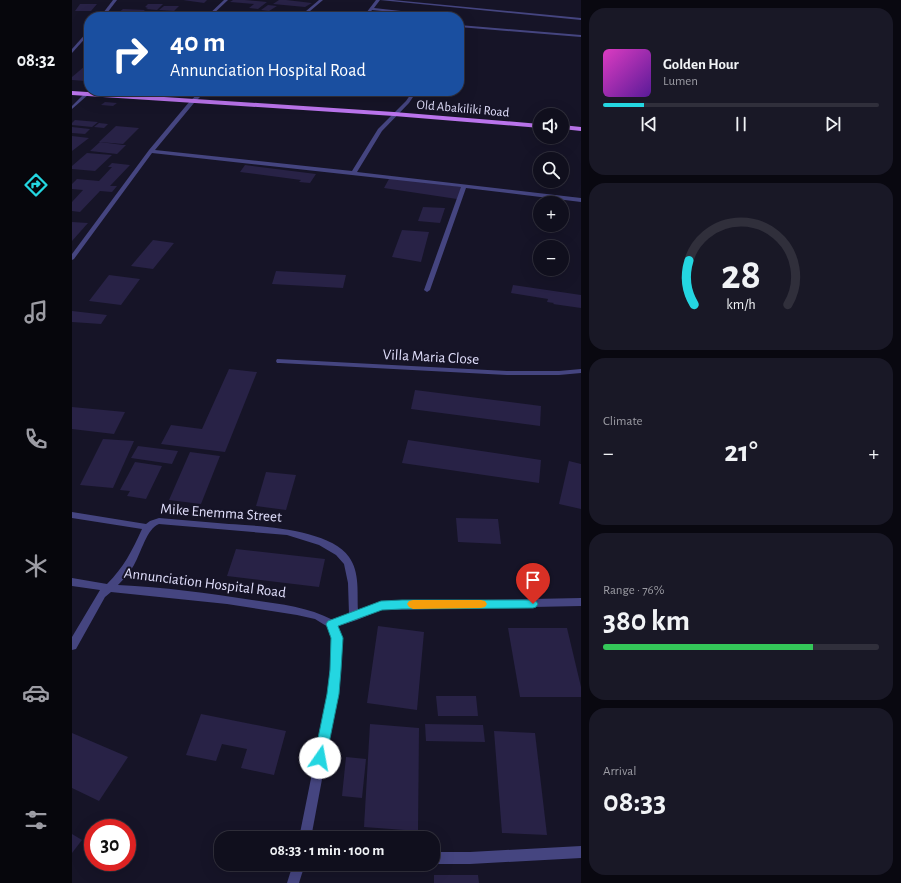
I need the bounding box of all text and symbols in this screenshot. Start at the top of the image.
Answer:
icon: right [104,28,156,80]
text: 40 m [170,29,226,57]
text: 08:32 [17,52,55,70]
text: Golden Hour [663,57,739,72]
text: Annunciation Hospital Road [170,62,366,80]
text: Lumen [663,75,698,88]
street label: Old Abakiliki Road [416,98,510,120]
map controls [533,108,569,276]
button: sound [533,108,569,144]
icon: previous [638,113,660,135]
icon: pause [730,113,752,135]
icon: next [822,113,844,135]
button: search [533,152,569,188]
icon: directions [22,171,50,199]
button: + [533,196,569,232]
button: − [533,240,569,276]
text: 28 [721,254,761,295]
text: km/h [726,297,756,311]
icon: music [22,298,50,326]
street label: Villa Maria Close [382,347,480,367]
text: Climate [603,415,642,428]
icon: phone [22,425,50,453]
text: 21° [724,437,758,467]
text: − [603,442,614,464]
text: + [868,442,879,464]
street label: Mike Enemma Street [160,501,282,525]
icon: climate [22,552,50,580]
pin [516,563,550,604]
street label: Annunciation Hospital Road [123,566,287,600]
icon: arrive [522,569,544,591]
text: Range · 76% [603,584,664,597]
text: 380 km [603,606,690,636]
icon: car [22,679,50,707]
position arrow [299,737,341,779]
text: Arrival [603,765,636,778]
text: 08:33 [603,787,666,817]
icon: filters [22,806,50,834]
speed limit sign: 30 [84,819,136,871]
text: 08:33 · 1 min · 100 m [270,843,384,858]

